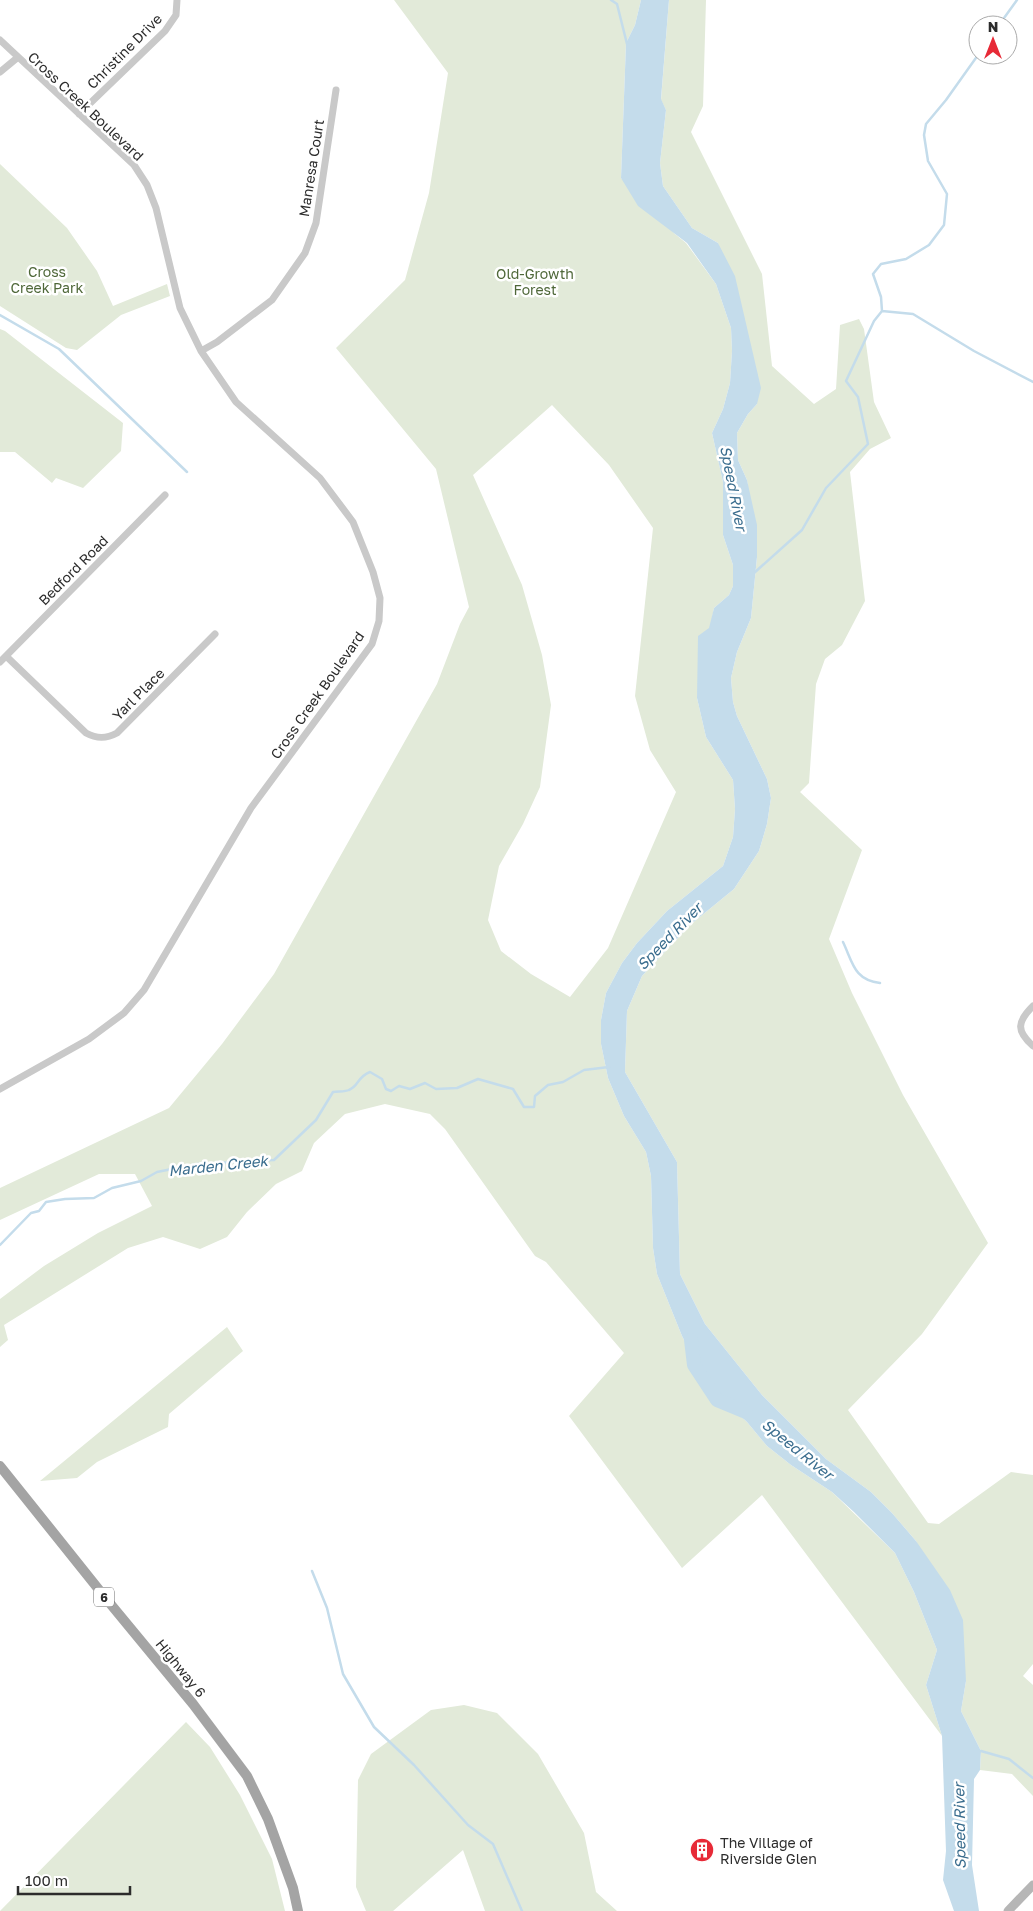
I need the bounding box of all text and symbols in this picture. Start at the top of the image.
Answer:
street label: Christine Drive [83,10,165,92]
north arrow [968,15,1018,65]
text: N [988,18,998,35]
street label: Cross Creek Boulevard [25,48,147,164]
street label: Manresa Court [295,118,327,218]
park label: Cross Creek Park [11,263,83,296]
park label: Old-Growth Forest [496,265,574,298]
water label: Speed River [717,444,751,534]
street label: Bedford Road [35,532,111,608]
street label: Cross Creek Boulevard [267,628,367,762]
street label: Yarl Place [108,664,168,724]
water label: Speed River [633,897,707,973]
water label: Marden Creek [167,1151,270,1179]
water label: Speed River [759,1415,839,1484]
road number: 6 [94,1588,114,1606]
street label: Highway 6 [152,1635,210,1701]
water label: Speed River [949,1781,969,1869]
place label: The Village of Riverside Glen [720,1834,817,1867]
building icon: The Village of Riverside Glen [689,1837,715,1863]
scale bar [18,1864,130,1896]
text: 100 m [25,1871,68,1889]

